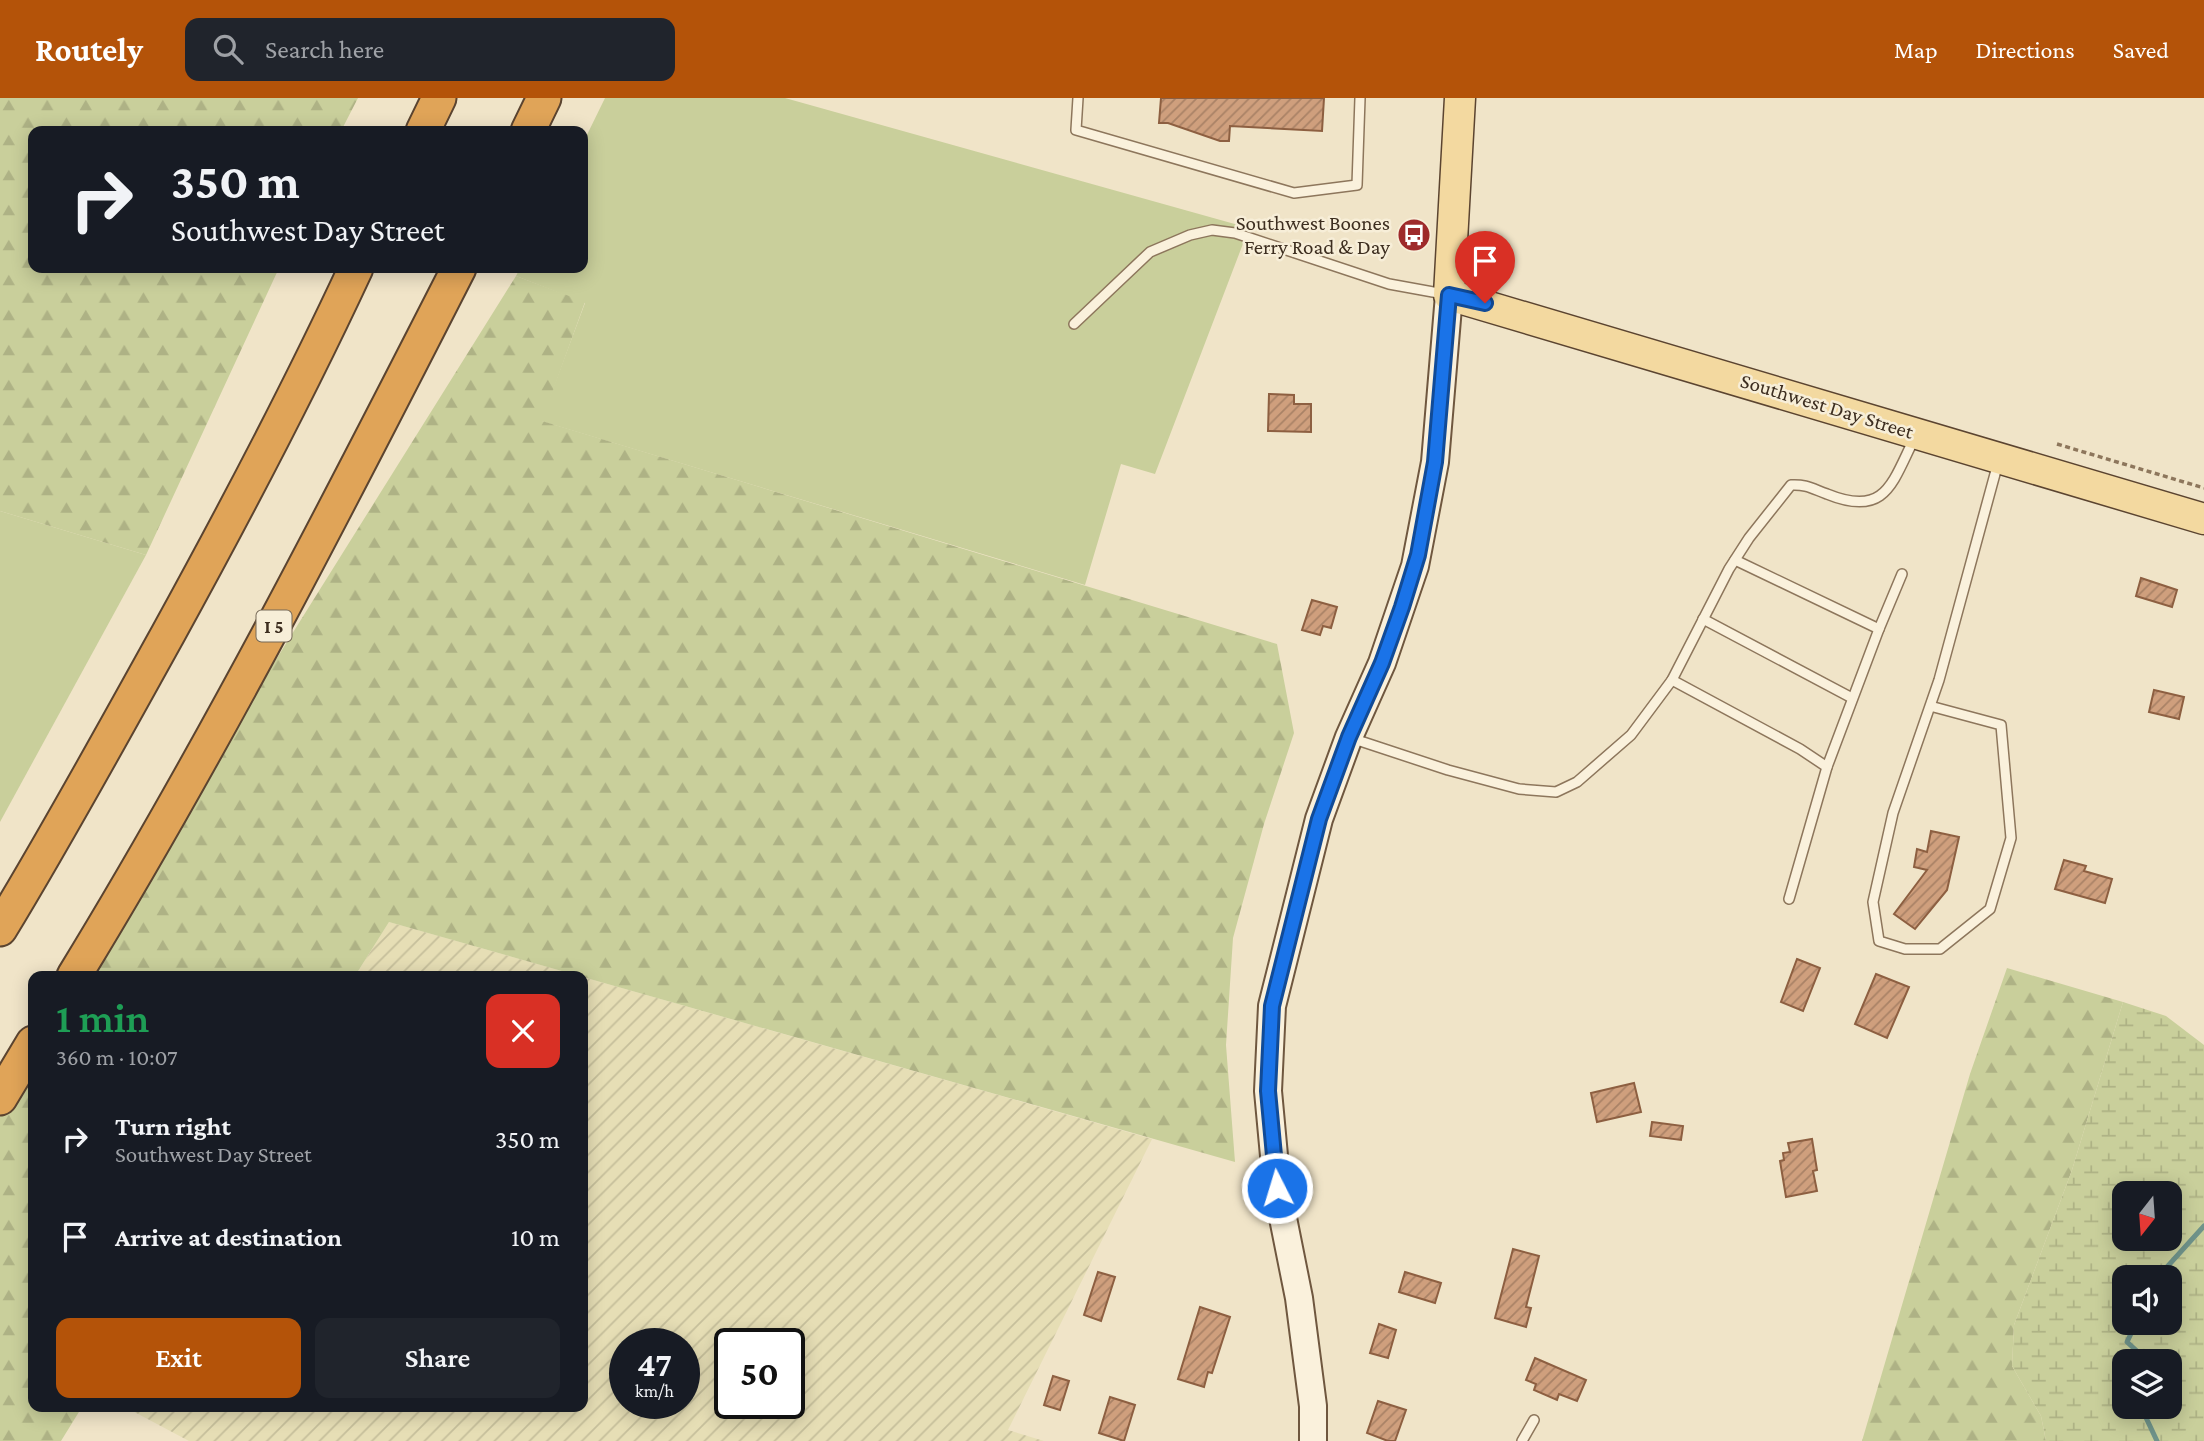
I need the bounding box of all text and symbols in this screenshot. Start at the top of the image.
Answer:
search box [185,18,675,81]
icon: search [209,30,247,68]
text: Routely [35,31,143,68]
text: Search here [265,35,384,64]
text: Map [1894,36,1938,63]
text: Directions [1976,36,2075,63]
text: Saved [2113,36,2169,63]
icon: right [56,154,147,245]
text: 350 m [171,154,300,209]
place label: Southwest Boones Ferry Road & Day [1236,211,1390,259]
text: Southwest Day Street [171,212,445,248]
bus stop icon: Southwest Boones Ferry Road & Day [1395,216,1433,254]
pin [1455,231,1515,303]
icon: arrive [1466,242,1504,280]
street label: Southwest Day Street [1738,368,1917,444]
road number: I 5 [256,610,292,642]
text: 1 min [56,994,149,1041]
button: close [486,994,560,1068]
text: 360 m · 10:07 [56,1044,178,1070]
text: Turn right [115,1112,231,1141]
icon: right [56,1120,94,1158]
text: 350 m [495,1125,560,1154]
text: Southwest Day Street [115,1141,312,1167]
position arrow [1240,1151,1314,1225]
north arrow [2112,1181,2182,1251]
map controls [2112,1181,2182,1419]
icon: arrive [56,1218,94,1256]
text: Arrive at destination [115,1223,342,1252]
text: 10 m [511,1223,560,1252]
button: sound [2112,1265,2182,1335]
button: Exit [56,1318,301,1398]
button: Share [315,1318,560,1398]
speed limit sign: 50 [714,1328,805,1419]
text: 47 [637,1345,672,1384]
button: layers [2112,1349,2182,1419]
text: km/h [635,1381,674,1401]

